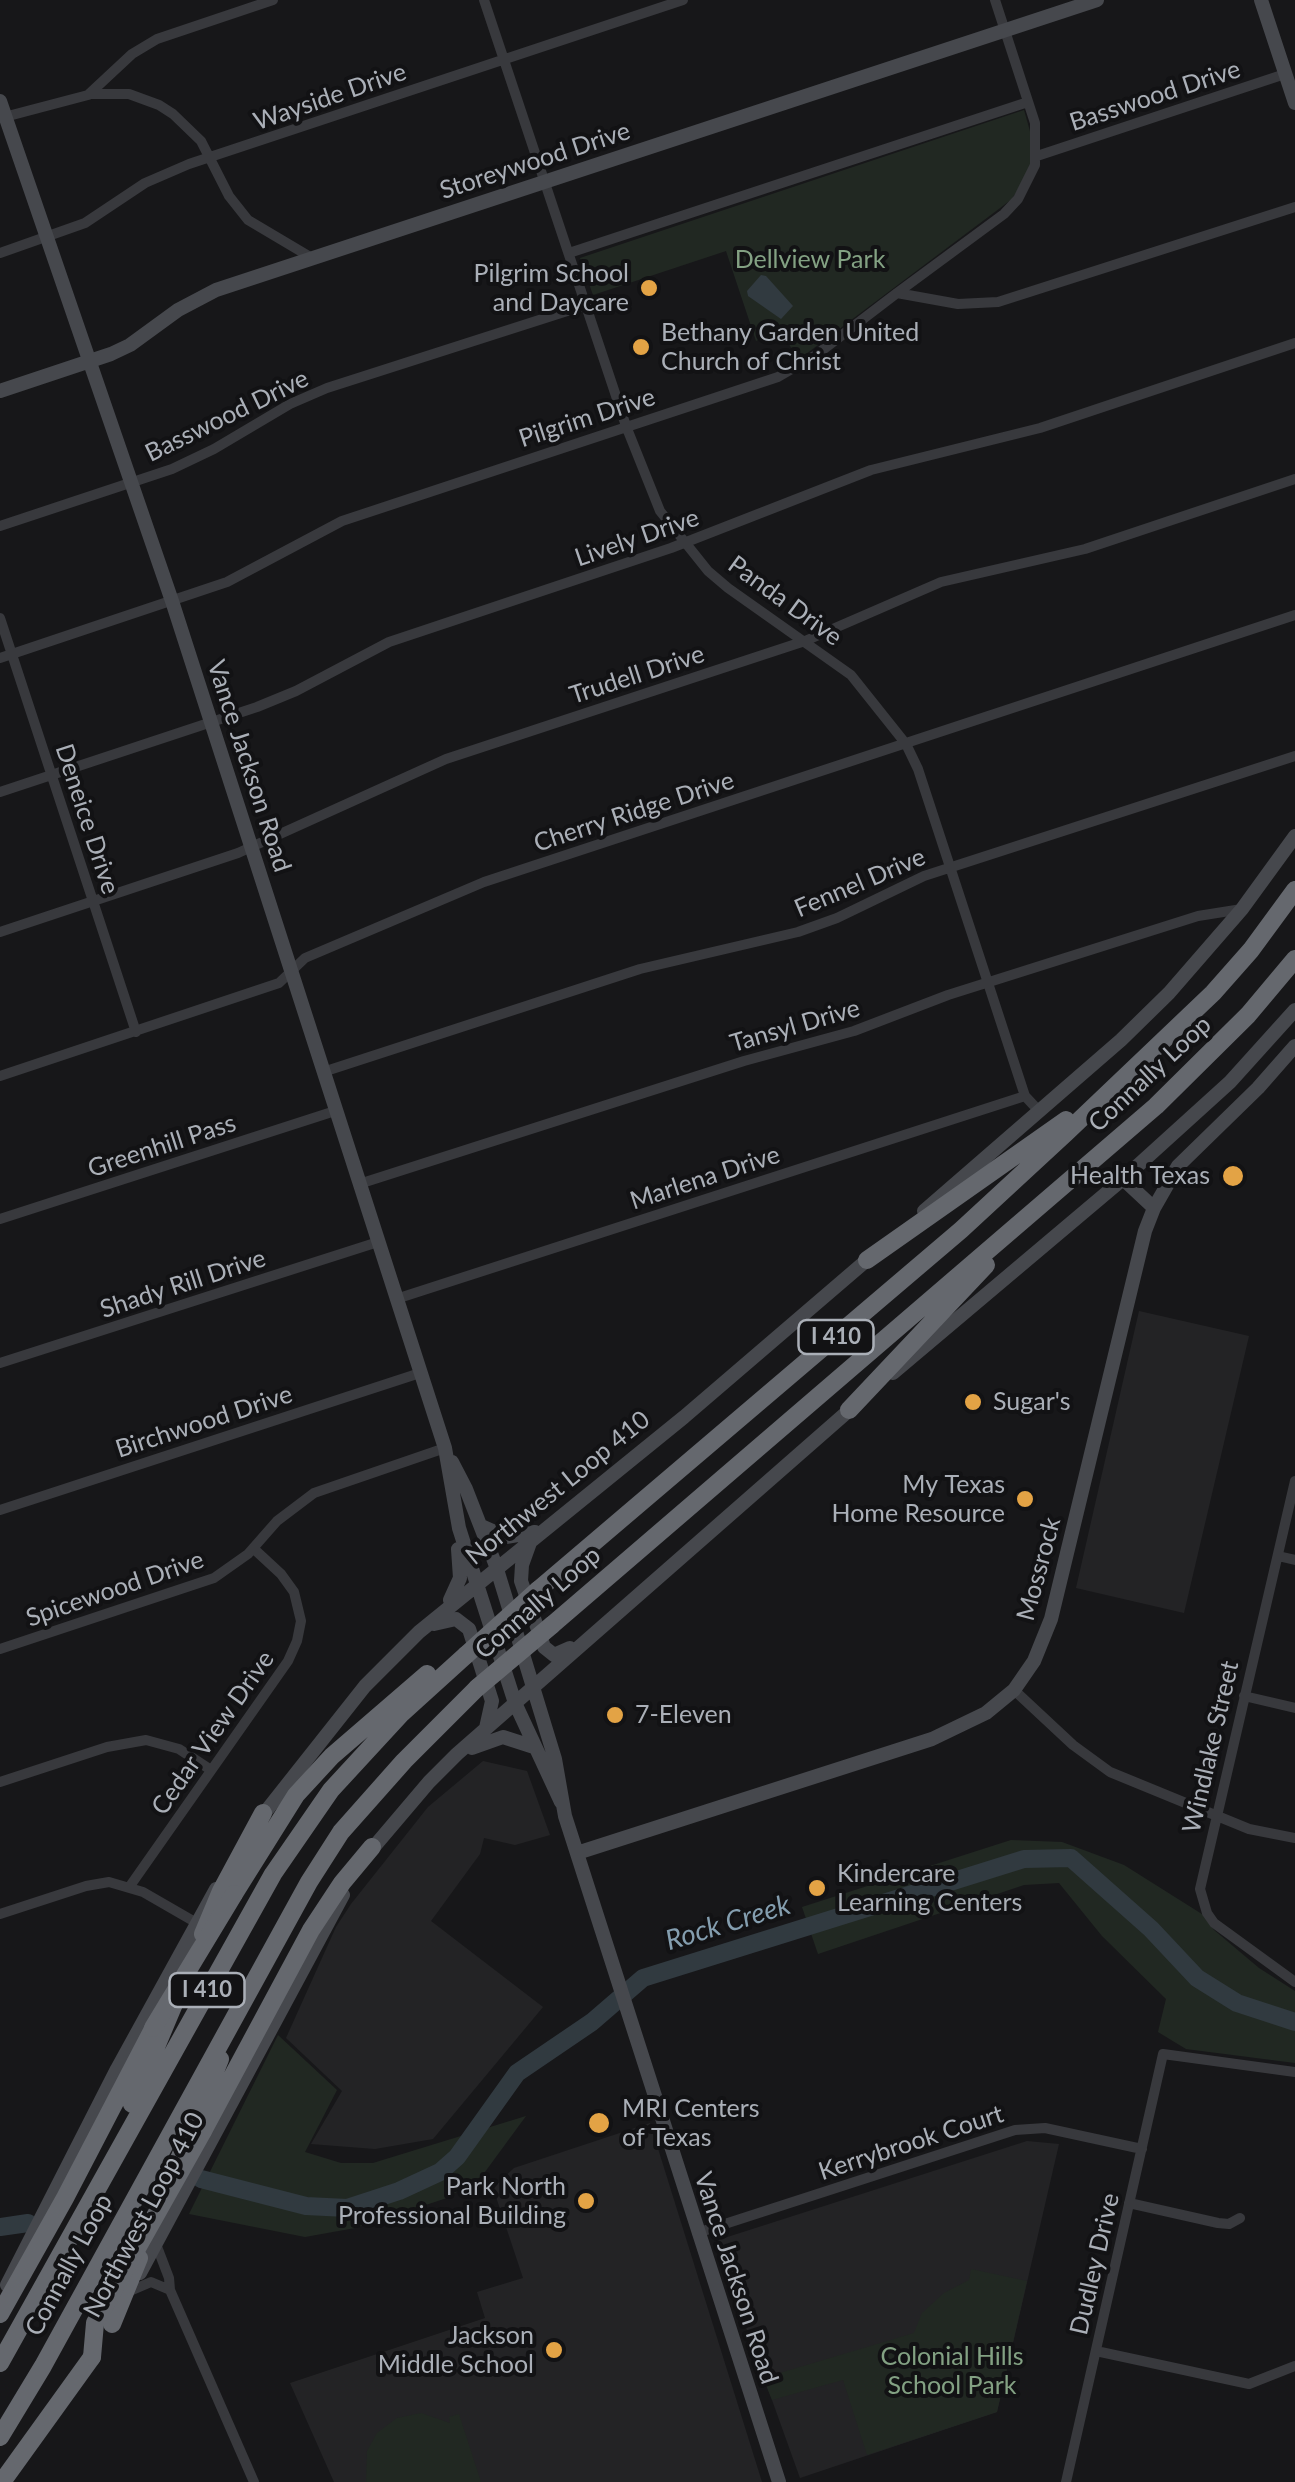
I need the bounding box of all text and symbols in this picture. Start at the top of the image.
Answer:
street label: Basswood Drive [1066,54,1244,138]
street label: Wayside Drive [250,57,410,137]
street label: Storeywood Drive [436,116,634,206]
park label: Dellview Park [735,245,885,275]
place label: Pilgrim School and Daycare [473,259,629,318]
marker: Pilgrim School and Daycare [638,277,660,299]
place label: Bethany Garden United Church of Christ [661,318,919,377]
marker: Bethany Garden United Church of Christ [630,336,652,358]
street label: Basswood Drive [140,364,314,468]
street label: Pilgrim Drive [515,382,659,454]
street label: Lively Drive [571,503,703,573]
street label: Panda Drive [722,550,848,652]
street label: Trudell Drive [566,639,708,711]
street label: Vance Jackson Road [201,656,297,876]
street label: Deneice Drive [49,740,125,898]
street label: Cherry Ridge Drive [530,765,738,859]
street label: Fennel Drive [790,842,930,924]
street label: Tansyl Drive [727,993,863,1059]
street label: Connally Loop [1083,1010,1217,1138]
street label: Greenhill Pass [84,1108,240,1184]
street label: Marlena Drive [626,1140,784,1216]
place label: Health Texas [1070,1161,1210,1191]
marker: Health Texas [1220,1163,1246,1189]
street label: Shady Rill Drive [96,1243,270,1325]
road number: I 410 [798,1320,874,1354]
street label: Birchwood Drive [112,1379,296,1465]
place label: Sugar's [993,1387,1070,1417]
marker: Sugar's [962,1391,984,1413]
street label: Northwest Loop 410 [460,1405,656,1571]
place label: My Texas Home Resource [831,1470,1005,1529]
marker: My Texas Home Resource [1014,1488,1036,1510]
street label: Mossrock [1011,1514,1067,1624]
street label: Connally Loop [469,1540,607,1666]
street label: Spicewood Drive [22,1545,208,1633]
street label: Cedar View Drive [145,1645,281,1821]
street label: Windlake Street [1177,1658,1245,1836]
place label: 7-Eleven [635,1700,732,1730]
marker: 7-Eleven [604,1704,626,1726]
place label: Kindercare Learning Centers [837,1859,1022,1918]
marker: Kindercare Learning Centers [806,1877,828,1899]
water label: Rock Creek [661,1888,795,1958]
road number: I 410 [170,1973,244,2007]
place label: MRI Centers of Texas [622,2094,760,2153]
street label: Kerrybrook Court [815,2099,1007,2187]
street label: Northwest Loop 410 [77,2107,211,2323]
marker: MRI Centers of Texas [586,2110,612,2136]
street label: Vance Jackson Road [688,2168,784,2388]
place label: Park North Professional Building [338,2172,566,2231]
street label: Connally Loop [19,2189,119,2341]
marker: Park North Professional Building [575,2190,597,2212]
street label: Dudley Drive [1064,2190,1126,2338]
place label: Jackson Middle School [378,2321,534,2380]
marker: Jackson Middle School [543,2339,565,2361]
park label: Colonial Hills School Park [881,2342,1023,2401]

